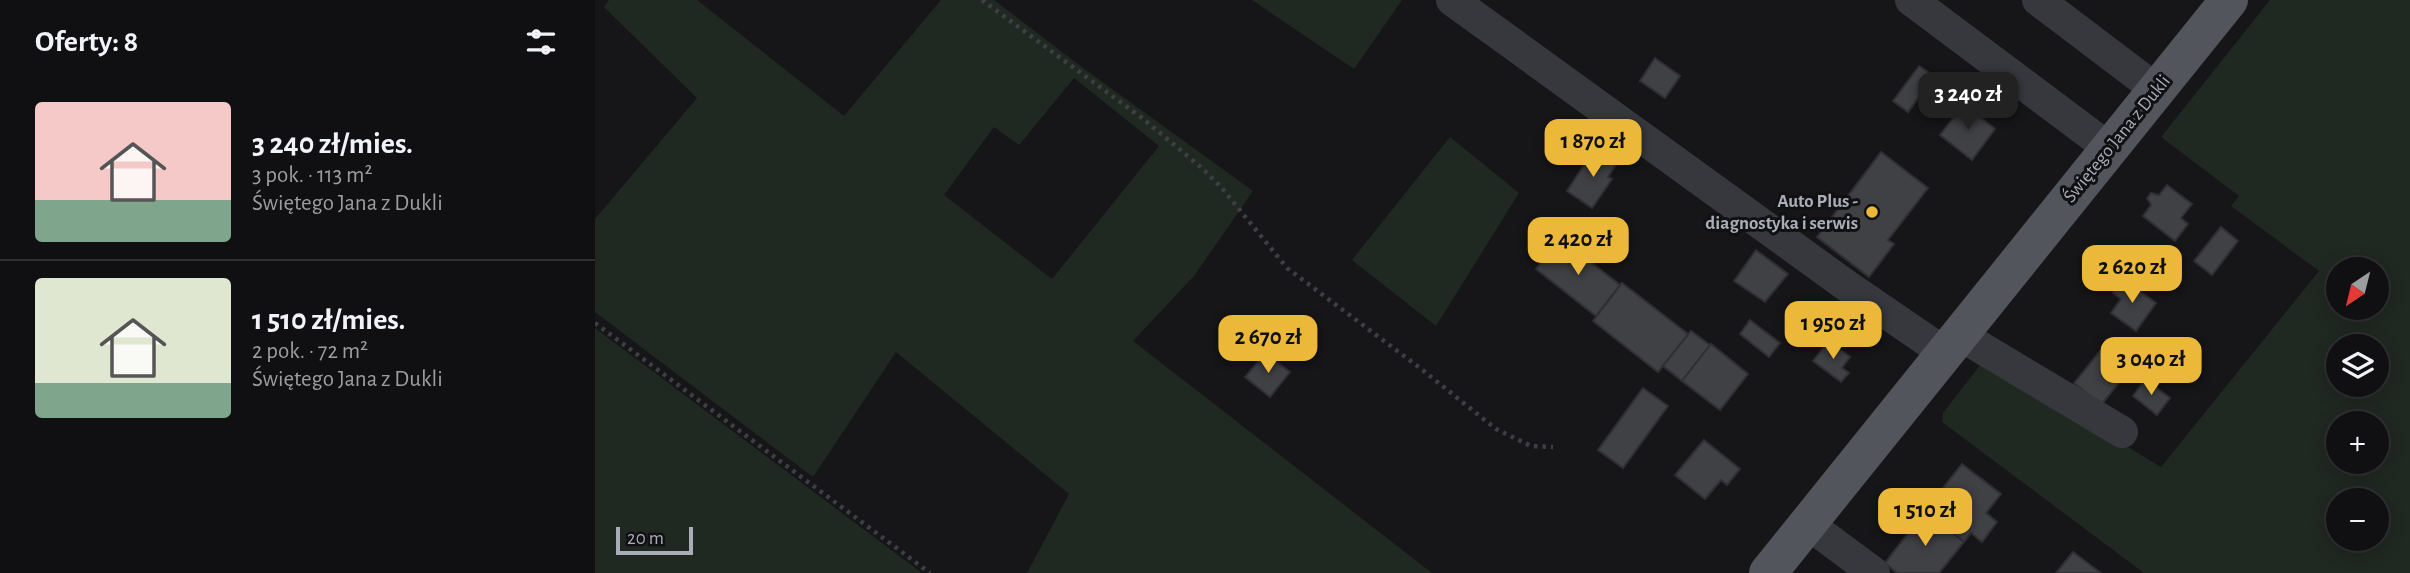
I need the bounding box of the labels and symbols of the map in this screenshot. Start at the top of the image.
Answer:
street label: Świętego Jana z Dukli [2058,71,2174,206]
pin: 3 240 zł [1896,72,2040,132]
pin: 1 870 zł [1521,120,1665,179]
place label: Auto Plus - diagnostyka i serwis [1705,192,1858,233]
marker: Auto Plus - diagnostyka i serwis [1864,204,1880,220]
pin: 2 420 zł [1506,218,1650,277]
pin: 2 620 zł [2060,246,2204,305]
north arrow [2326,257,2389,320]
pin: 1 950 zł [1761,302,1905,361]
pin: 2 670 zł [1196,316,1340,375]
pin: 3 040 zł [2079,338,2223,397]
pin: 1 510 zł [1853,489,1997,548]
scale bar [616,524,693,556]

